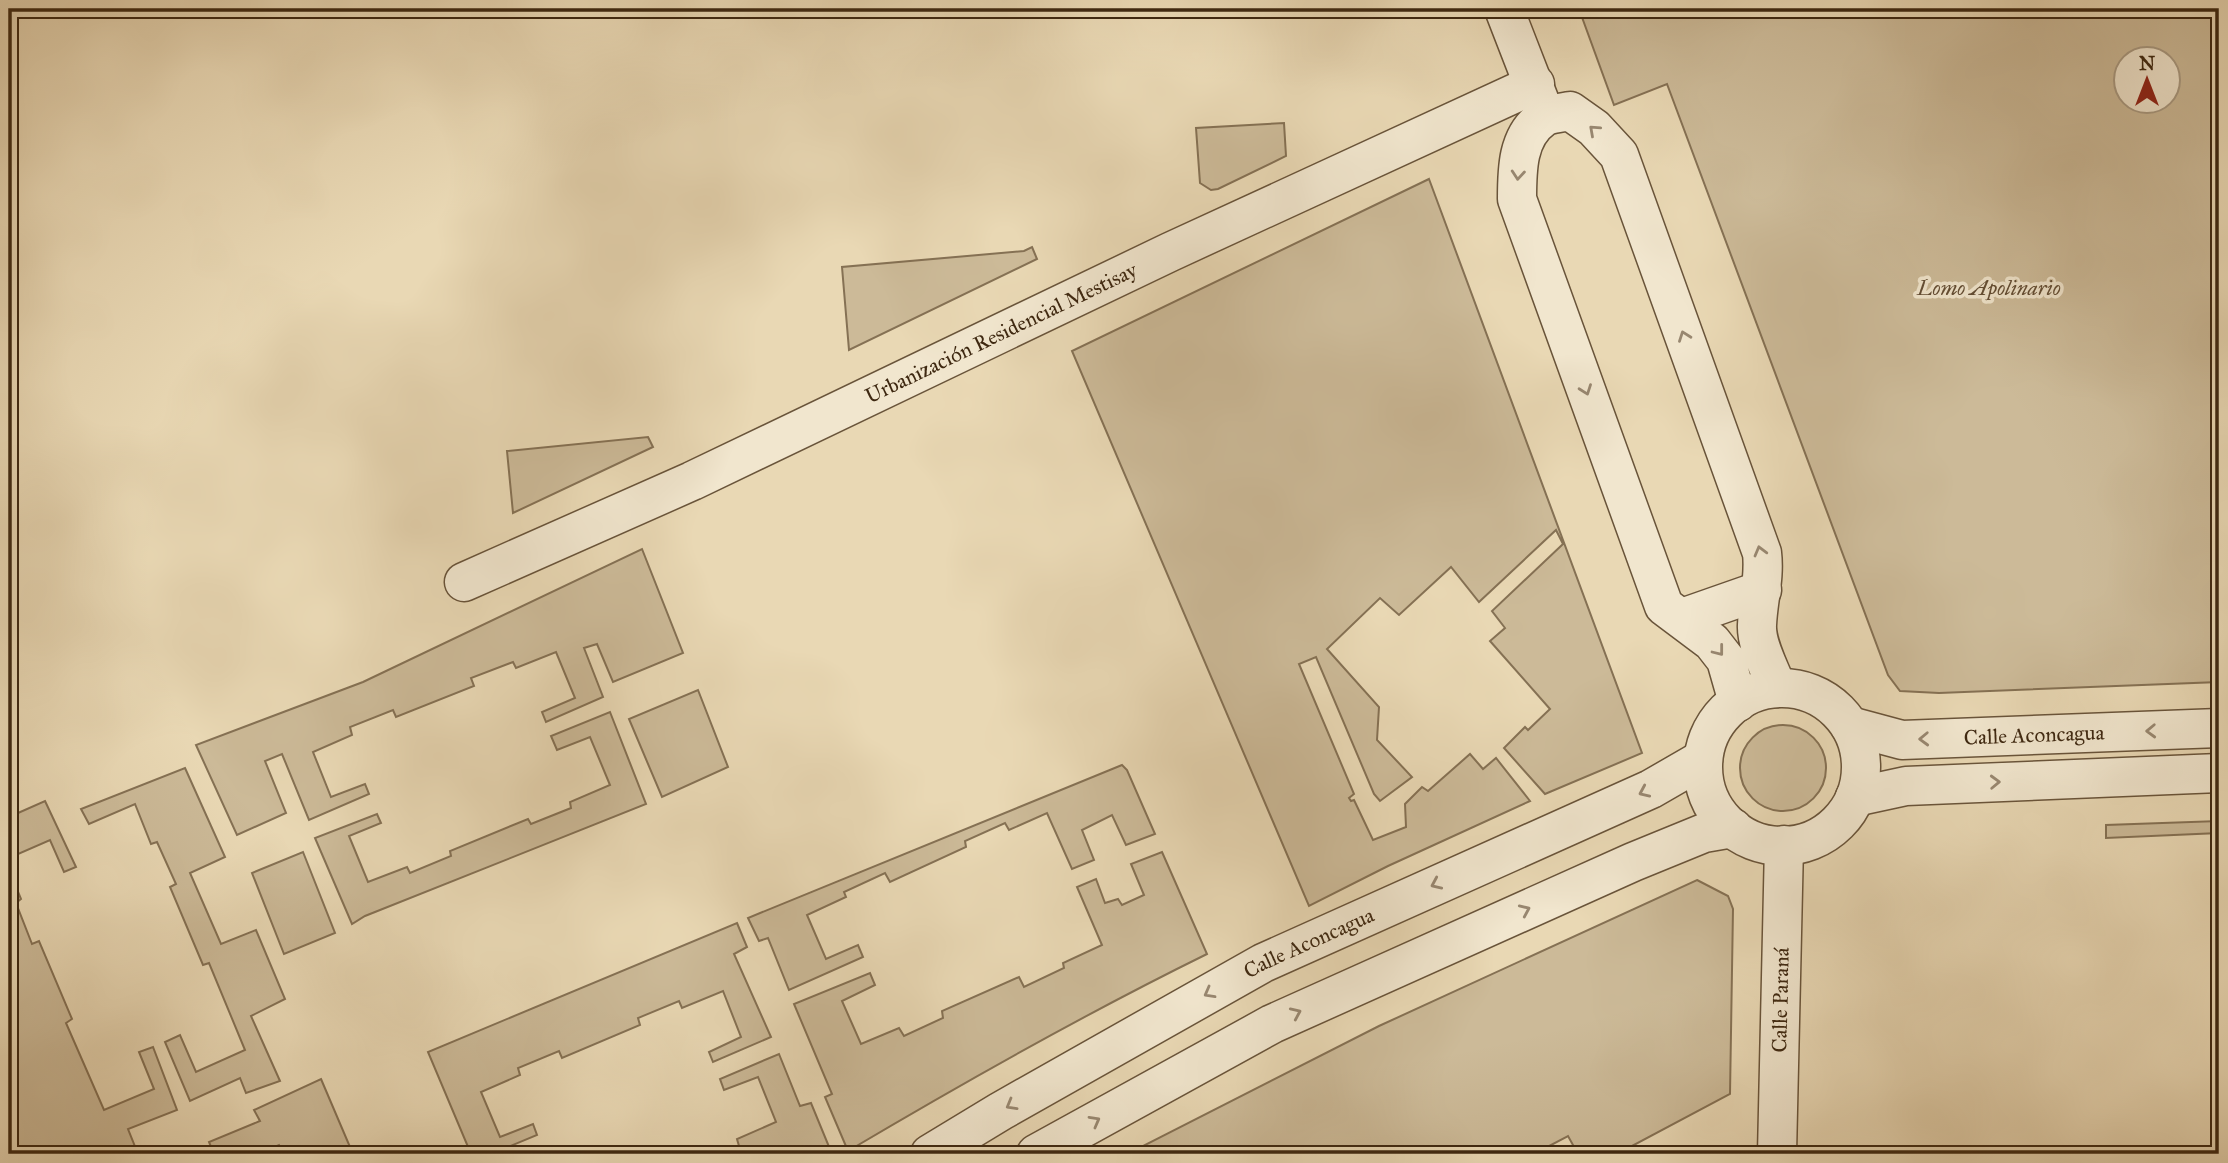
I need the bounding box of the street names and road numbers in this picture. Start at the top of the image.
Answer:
street label: Urbanización Residencial Mestisay [861,256,1142,409]
street label: Calle Aconcagua [1963,719,2105,751]
street label: Calle Aconcagua [1239,902,1378,984]
street label: Calle Paraná [1766,947,1795,1053]

